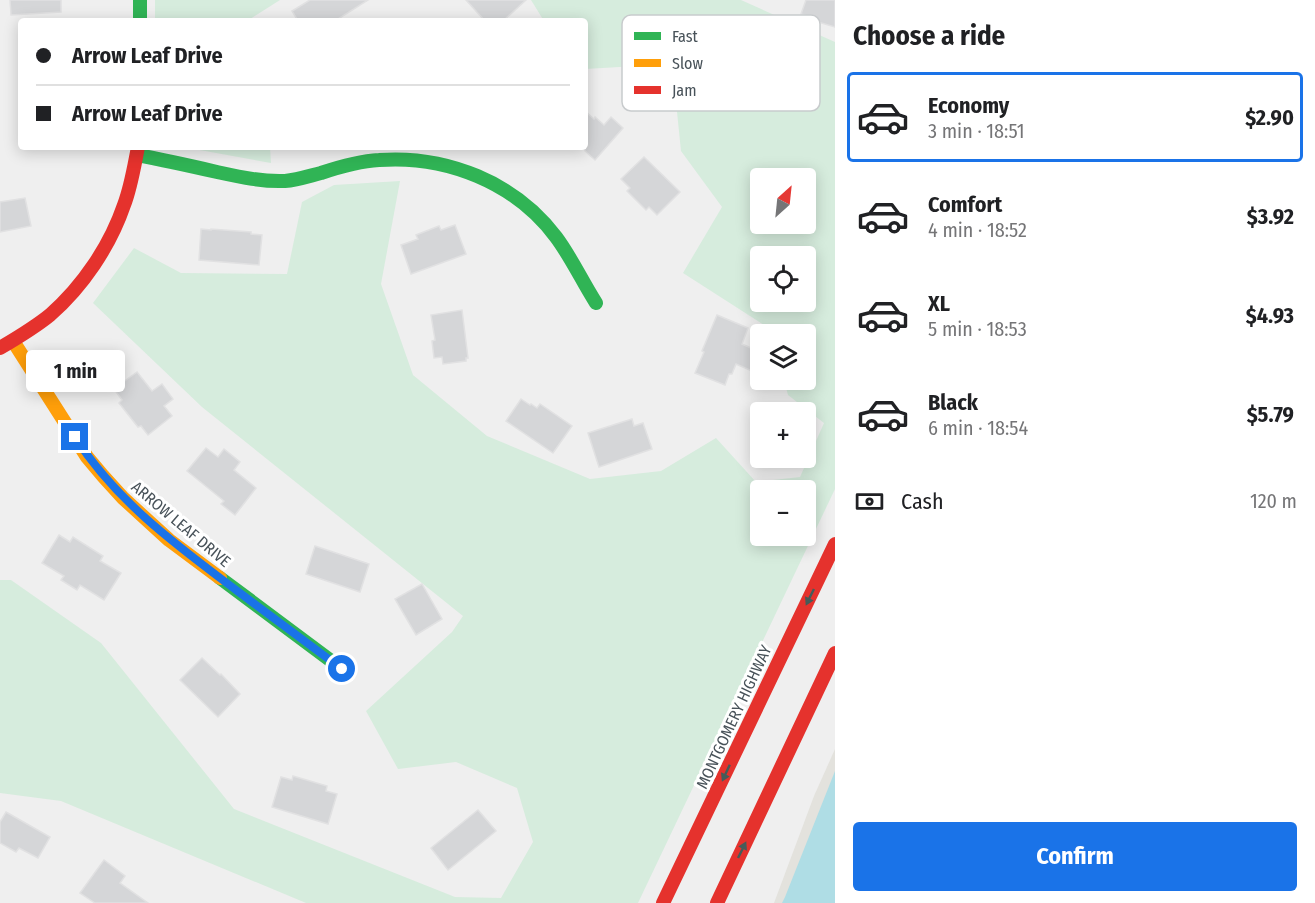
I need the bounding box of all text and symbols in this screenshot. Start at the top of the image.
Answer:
legend [622,15,820,111]
text: Choose a ride [853,20,1005,52]
text: Fast [672,27,699,46]
text: Arrow Leaf Drive [72,42,223,69]
text: Slow [672,54,703,73]
text: Jam [672,81,697,100]
icon: car [856,90,910,144]
text: Economy [928,92,1009,119]
text: Arrow Leaf Drive [72,100,223,127]
text: $2.90 [1245,104,1294,131]
text: 3 min · 18:51 [928,119,1024,143]
north arrow [750,168,816,234]
map controls [750,168,816,546]
icon: car [856,189,910,243]
text: Comfort [928,191,1002,218]
text: $3.92 [1247,203,1294,230]
text: 4 min · 18:52 [928,218,1027,242]
button: locate [750,246,816,312]
icon: car [856,288,910,342]
text: XL [928,290,950,317]
text: $4.93 [1246,302,1294,329]
text: 5 min · 18:53 [928,317,1027,341]
button: layers [750,324,816,390]
callout: 1 min [26,350,124,392]
text: 1 min [54,359,97,383]
icon: car [856,387,910,441]
text: Black [928,389,978,416]
text: $5.79 [1247,401,1294,428]
button: + [750,402,816,468]
text: 6 min · 18:54 [928,416,1028,440]
route end [61,423,88,450]
street label: ARROW LEAF DRIVE [128,477,234,571]
button: − [750,480,816,546]
icon: cash [853,485,886,518]
text: Cash [901,488,944,515]
text: 120 m [1250,489,1297,513]
one-way arrow [805,588,814,605]
street label: MONTGOMERY HIGHWAY [692,642,776,792]
route start [328,655,355,682]
one-way arrow [721,764,730,781]
button: Confirm [853,822,1297,891]
one-way arrow [738,842,747,859]

